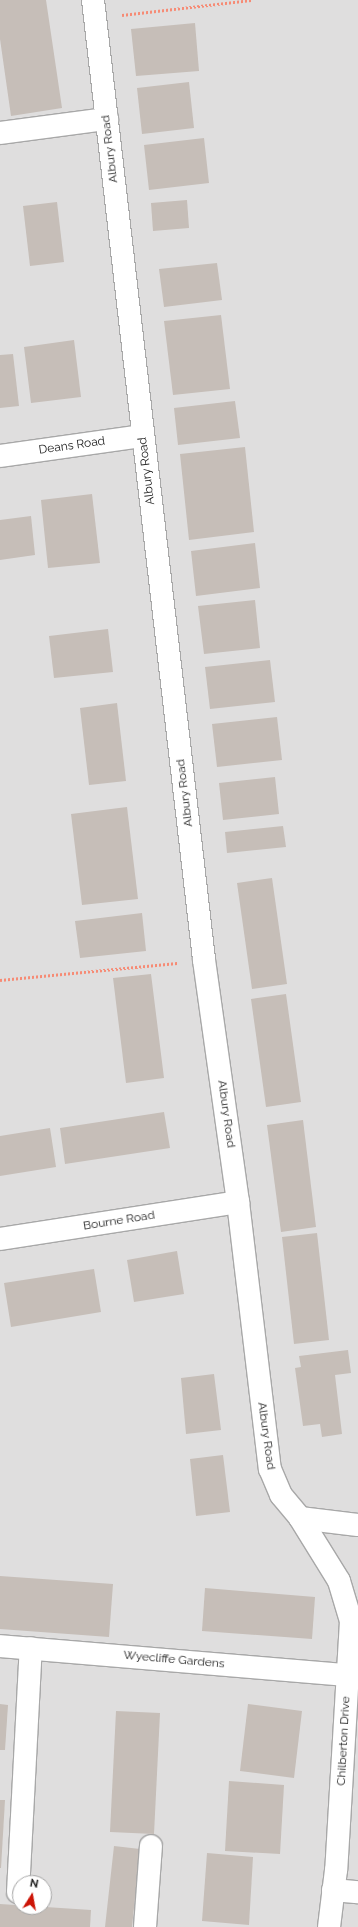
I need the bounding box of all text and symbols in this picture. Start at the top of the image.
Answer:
street label: Albury Road [99,114,121,184]
street label: Deans Road [38,434,106,458]
street label: Albury Road [136,436,158,506]
street label: Albury Road [174,758,196,828]
street label: Albury Road [214,1079,238,1149]
street label: Bourne Road [82,1208,156,1234]
street label: Albury Road [254,1401,278,1471]
street label: Wyecliffe Gardens [123,1648,225,1672]
street label: Chilberton Drive [334,1696,354,1786]
north arrow [12,1875,52,1915]
text: N [29,1877,40,1891]

